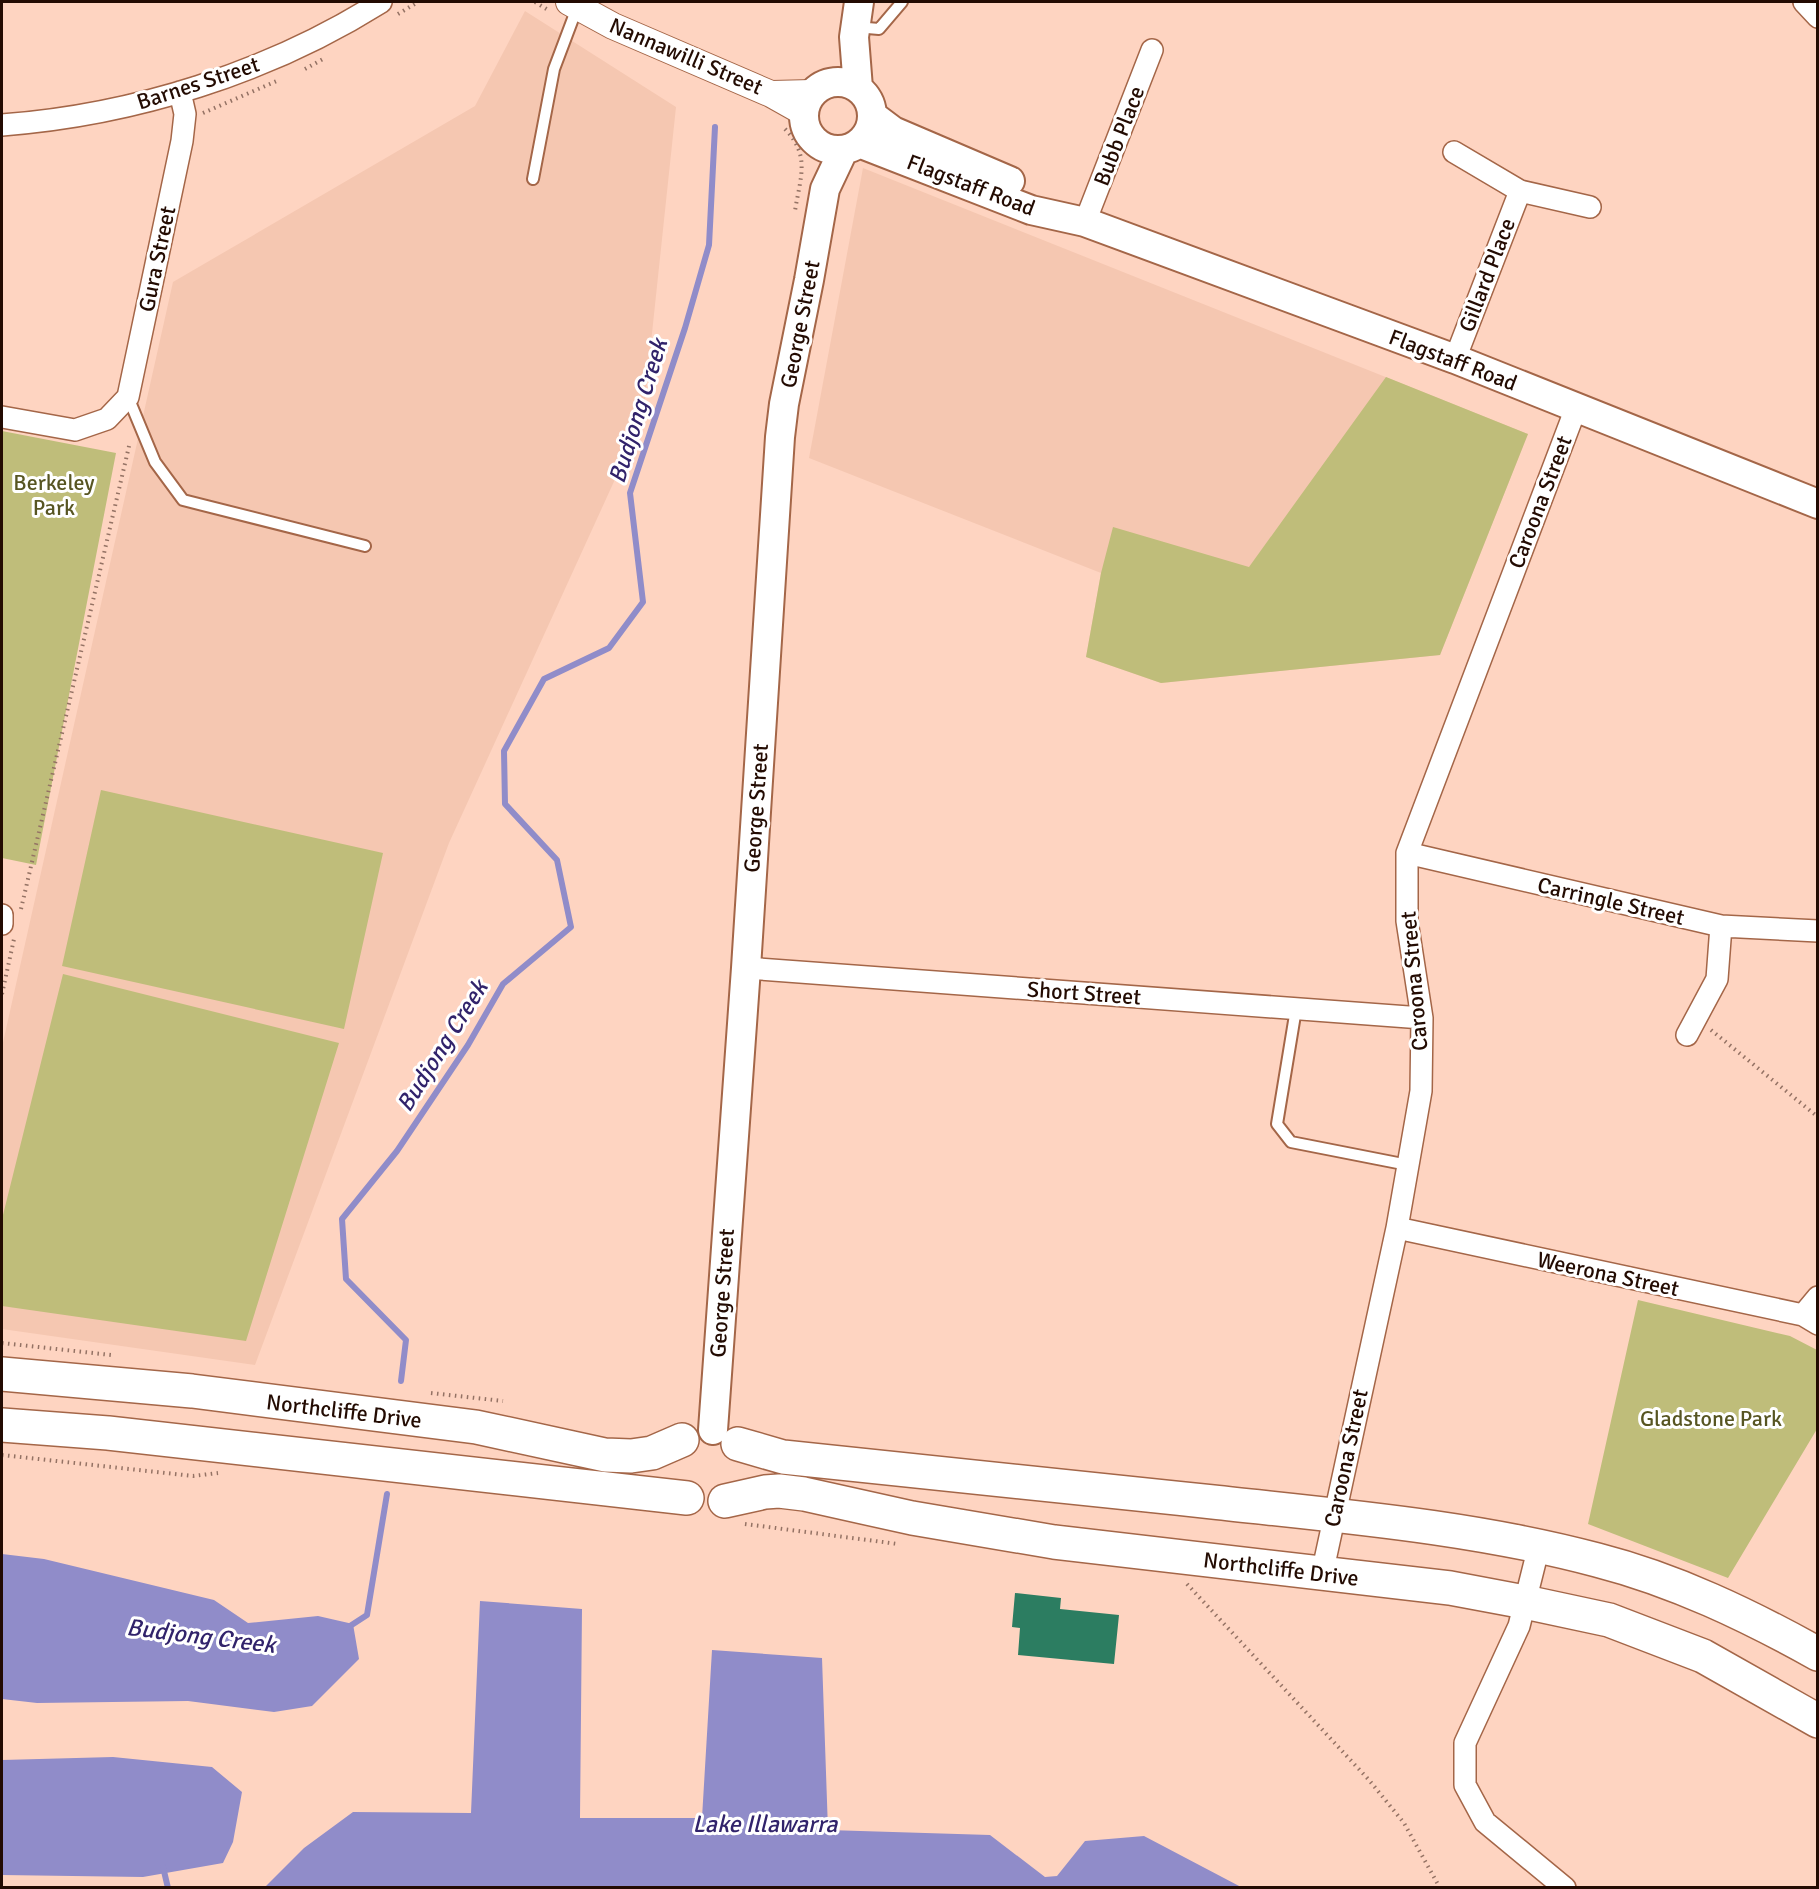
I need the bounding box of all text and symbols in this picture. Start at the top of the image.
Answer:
street label: Nannawilli Street [605,12,767,101]
street label: Barnes Street [133,50,263,116]
street label: Bubb Place [1088,82,1150,190]
street label: Flagstaff Road [903,148,1039,222]
street label: Gura Street [133,203,181,314]
street label: Gillard Place [1453,214,1521,336]
street label: George Street [774,258,826,390]
street label: Flagstaff Road [1385,323,1521,397]
water label: Budjong Creek [602,333,675,487]
street label: Caroona Street [1502,431,1578,572]
park label: Berkeley Park [13,469,95,521]
street label: George Street [738,742,774,873]
street label: Carringle Street [1535,871,1687,931]
street label: Caroona Street [1394,910,1434,1052]
water label: Budjong Creek [390,973,495,1117]
street label: Short Street [1026,976,1142,1010]
street label: George Street [704,1227,740,1358]
street label: Weerona Street [1535,1246,1682,1302]
street label: Caroona Street [1318,1386,1374,1529]
street label: Northcliffe Drive [265,1388,423,1434]
park label: Gladstone Park [1640,1405,1782,1432]
street label: Northcliffe Drive [1202,1546,1360,1592]
water label: Budjong Creek [125,1612,279,1660]
water label: Lake Illawarra [692,1809,838,1839]

